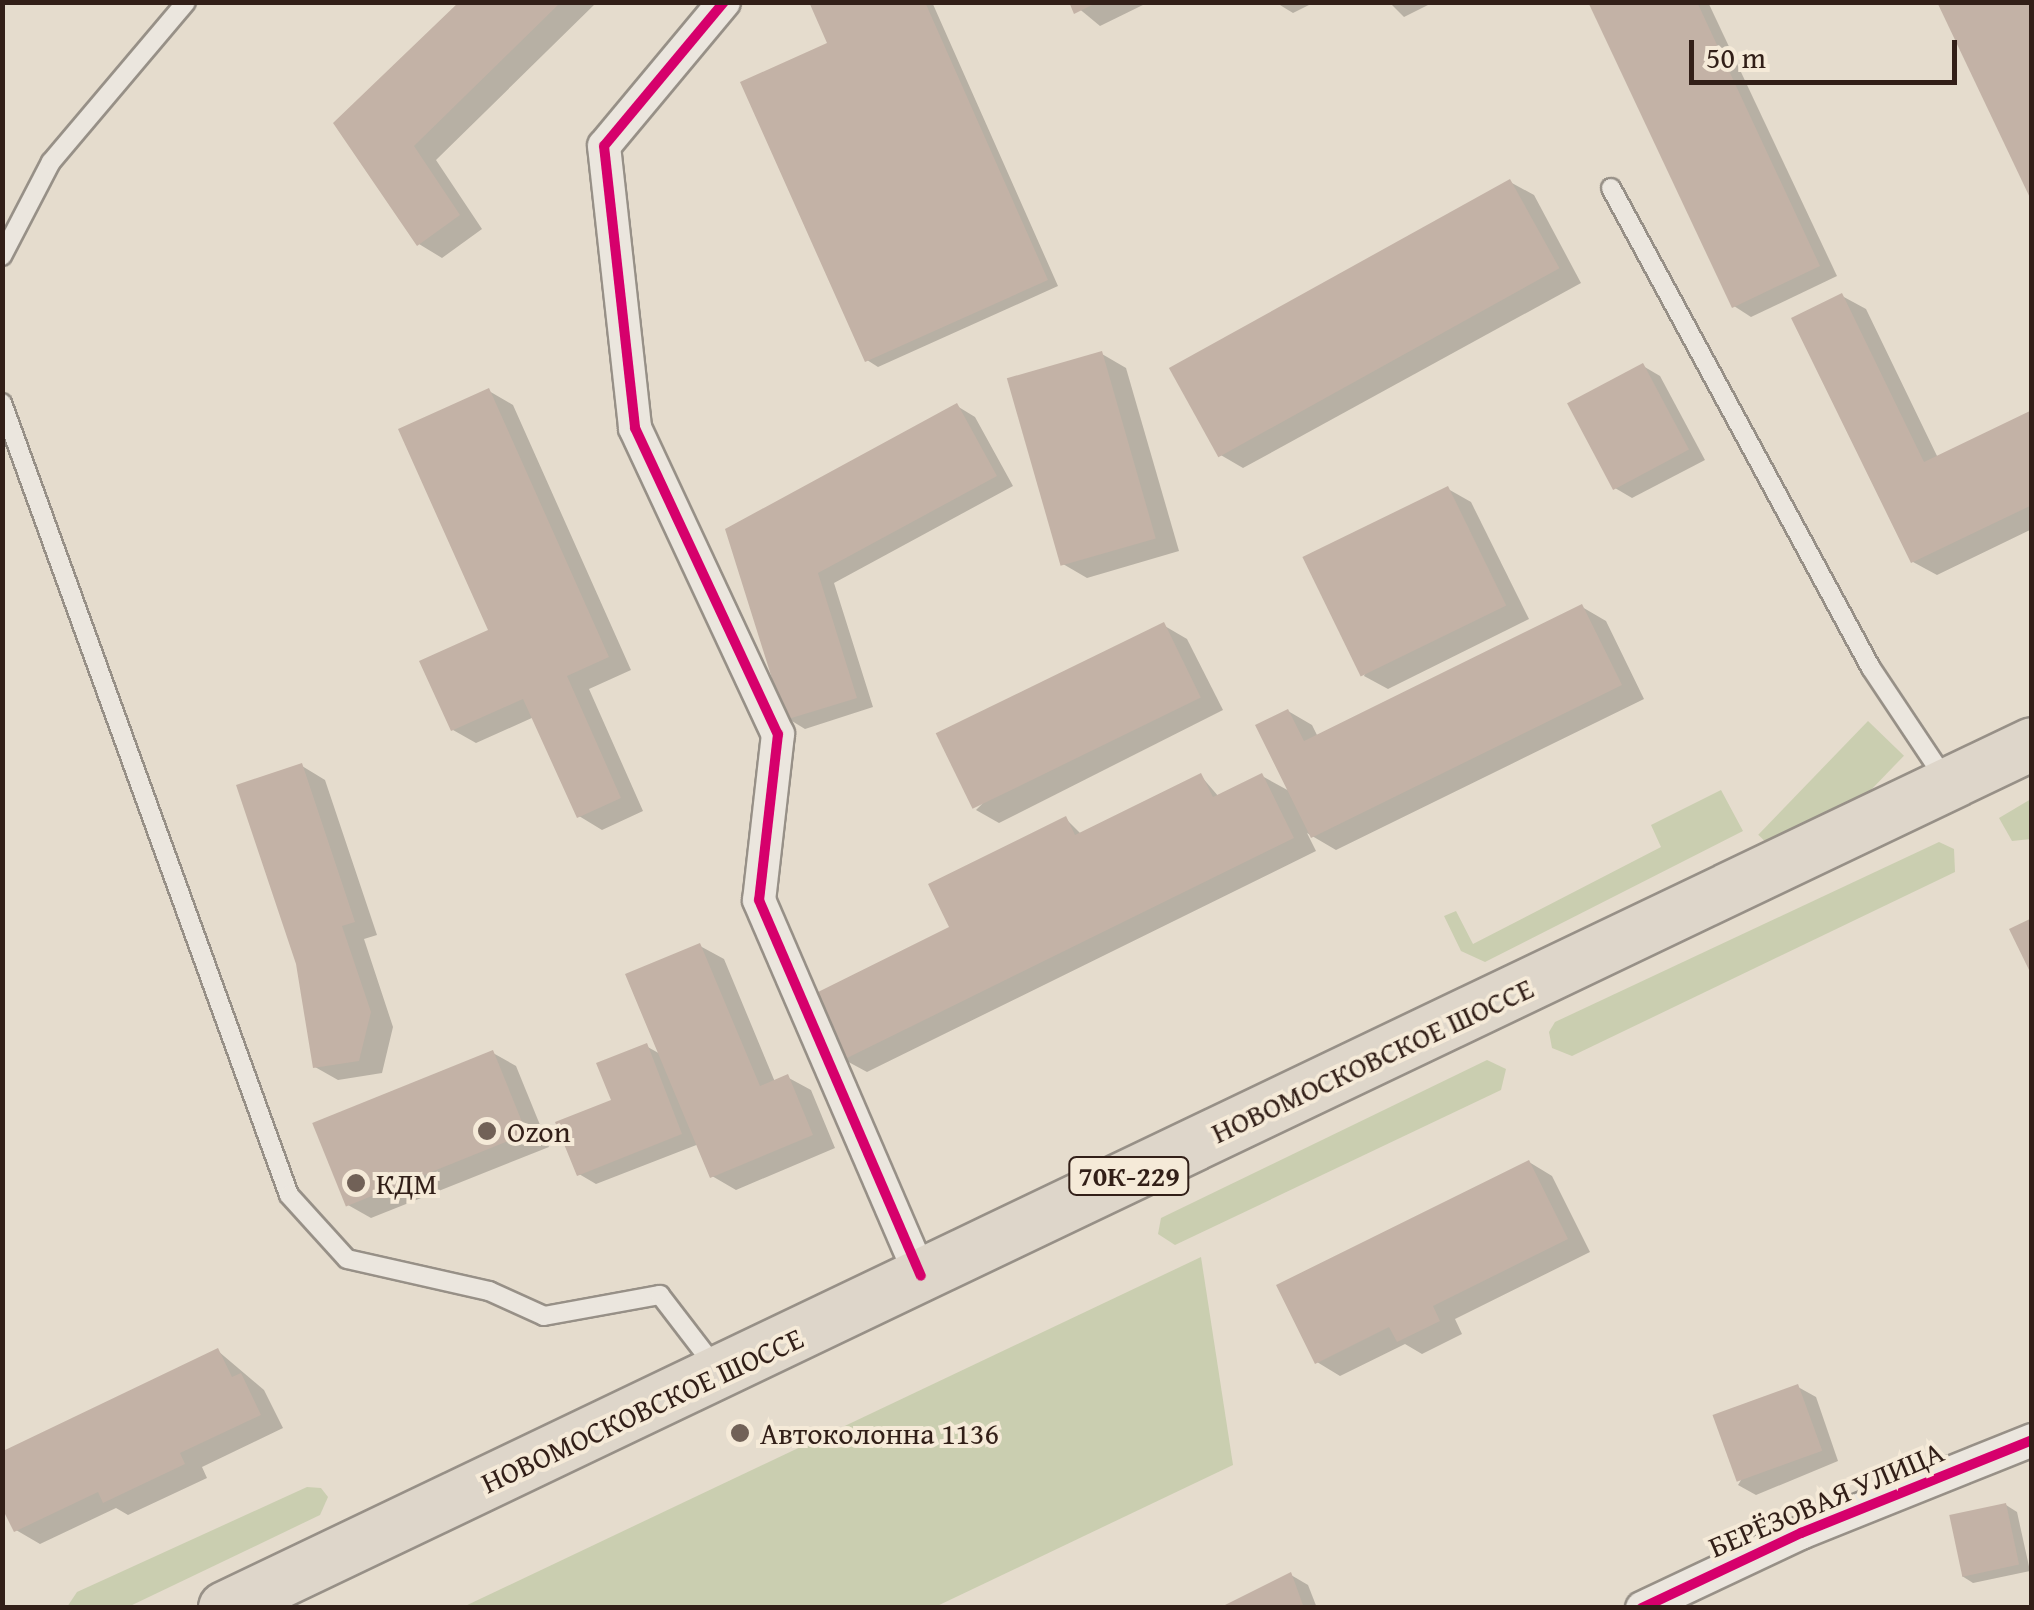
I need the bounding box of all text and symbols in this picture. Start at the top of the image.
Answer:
scale bar [1694,20,1962,82]
text: 50 m [1706,35,1766,79]
street label: НОВОМОСКОВСКОЕ ШОССЕ [1205,970,1539,1150]
place label: Ozon [507,1113,571,1149]
marker: Ozon [476,1120,498,1142]
road number: 70К-229 [1066,1153,1192,1199]
place label: КДМ [376,1165,437,1201]
marker: КДМ [345,1172,367,1194]
street label: НОВОМОСКОВСКОЕ ШОССЕ [475,1320,809,1500]
place label: Автоколонна 1136 [760,1415,999,1451]
marker: Автоколонна 1136 [729,1422,751,1444]
street label: БЕРЁЗОВАЯ УЛИЦА [1703,1433,1949,1565]

